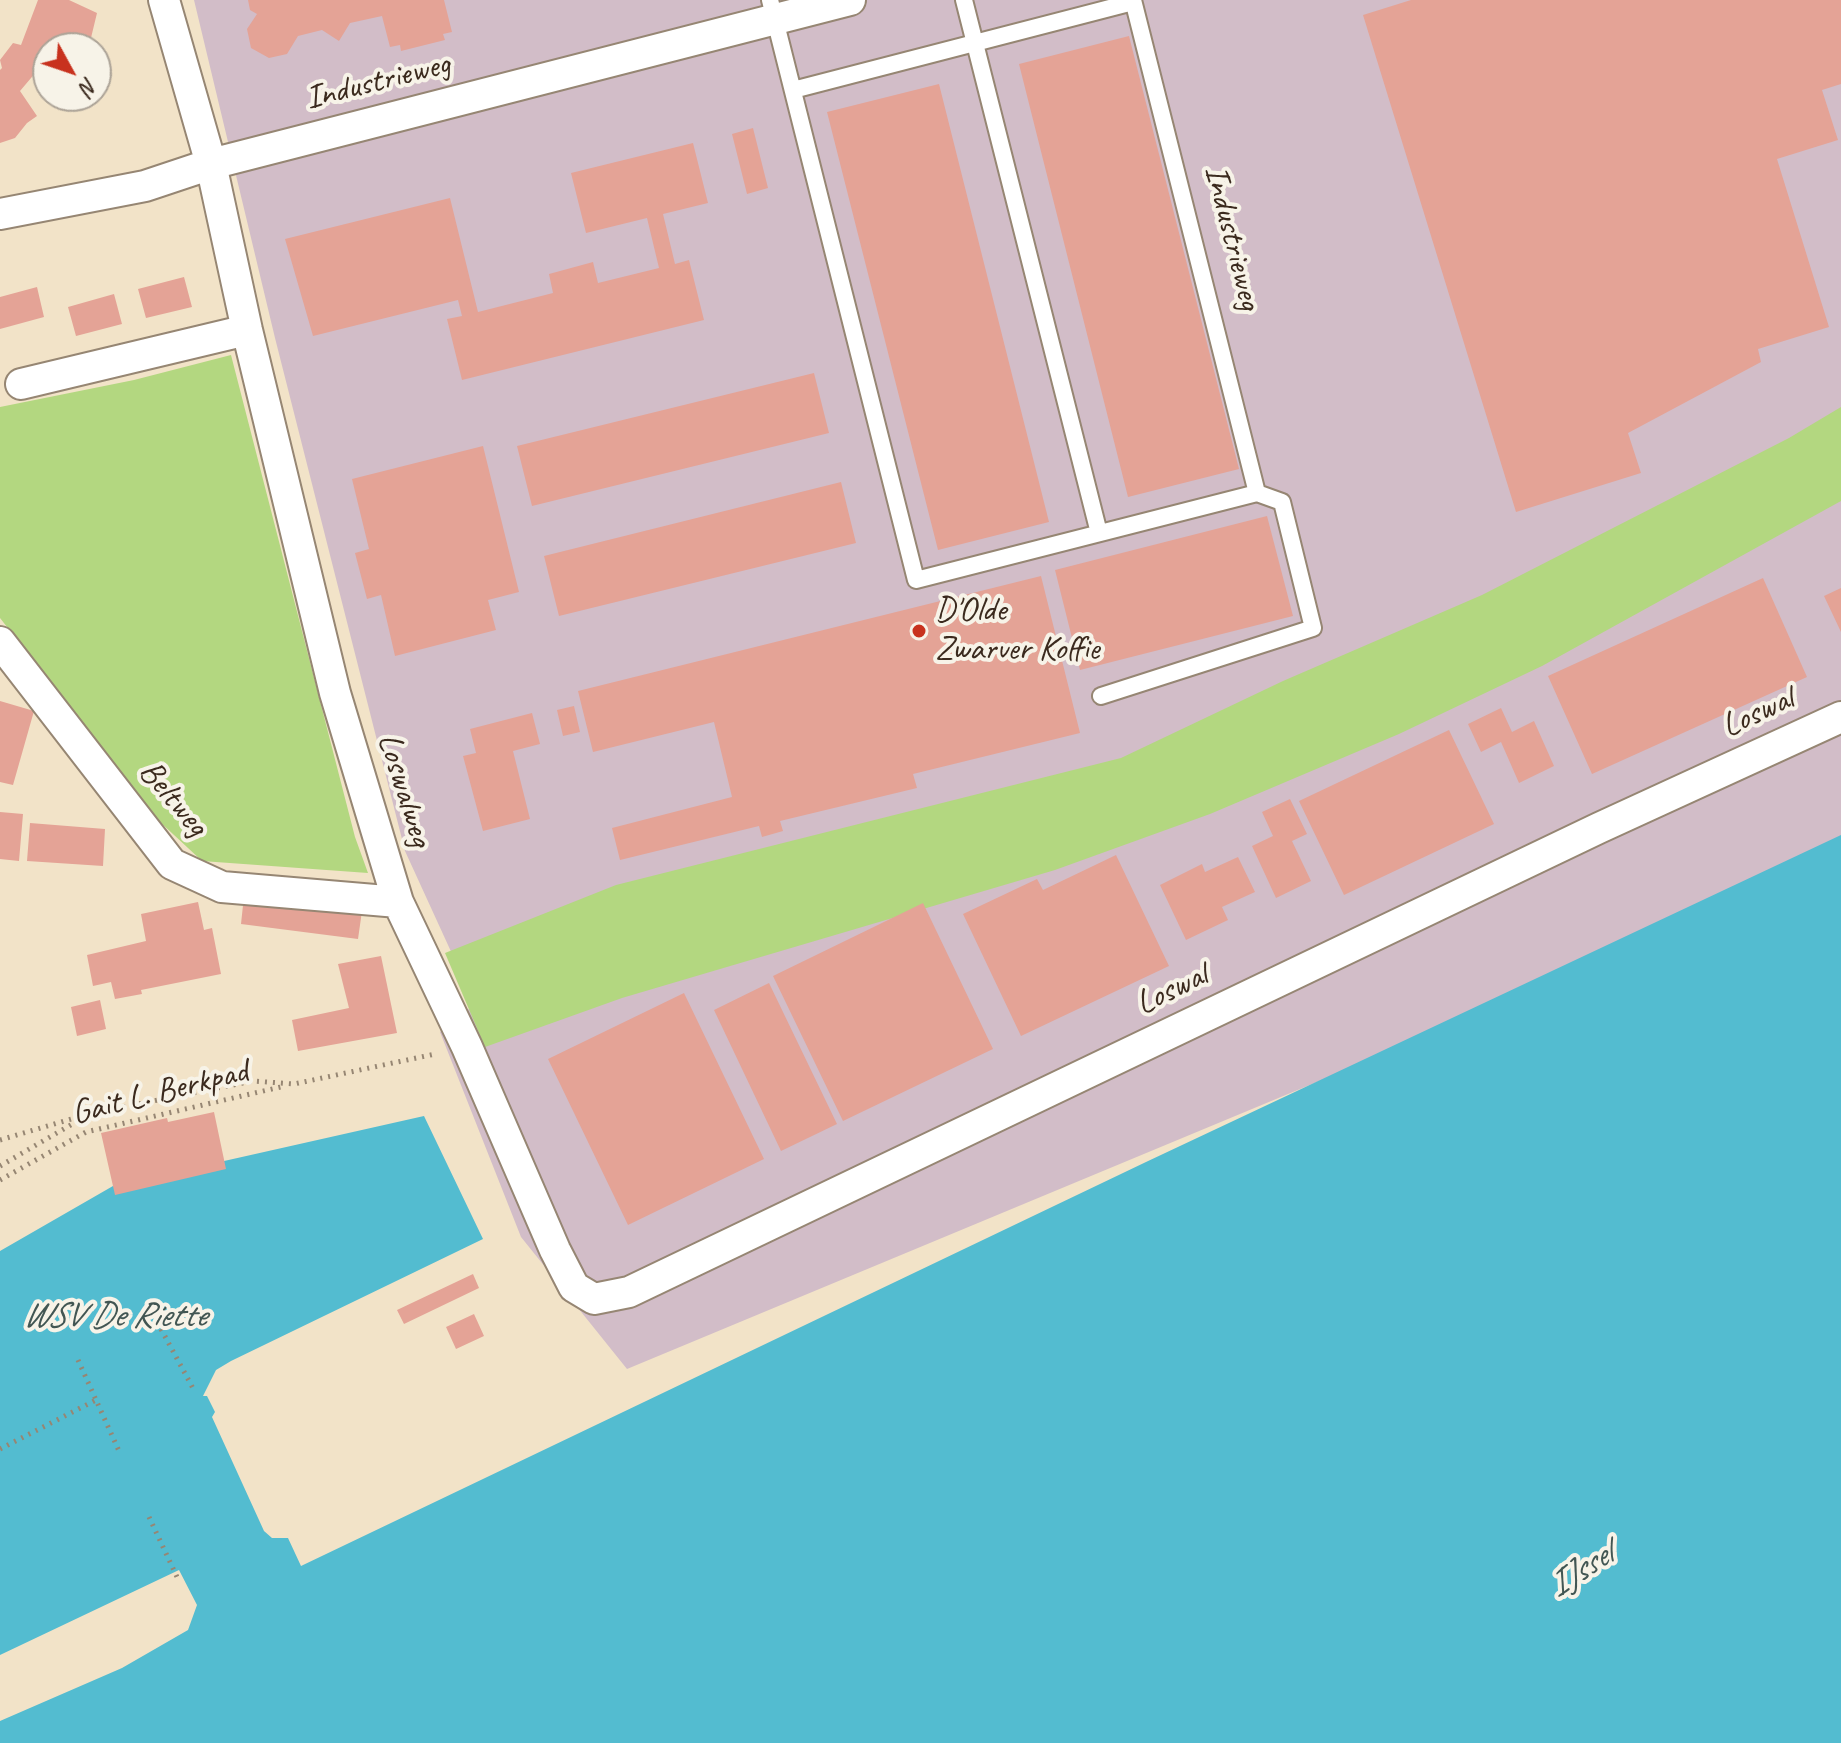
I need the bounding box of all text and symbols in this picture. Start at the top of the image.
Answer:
north arrow [32,32,112,112]
street label: Industrieweg [301,44,455,120]
text: N [74,72,104,100]
street label: Industrieweg [1194,161,1270,315]
place label: D'Olde Zwarver Koffie [935,591,1099,670]
marker: D'Olde Zwarver Koffie [910,622,928,640]
street label: Loswal [1715,679,1801,747]
street label: Loswalweg [368,729,440,851]
street label: Beltweg [129,753,217,845]
street label: Loswal [1129,955,1215,1025]
street label: Gait L. Berkpad [68,1051,252,1135]
water label: WSV De Riette [22,1295,206,1339]
water label: IJssel [1540,1534,1622,1608]

